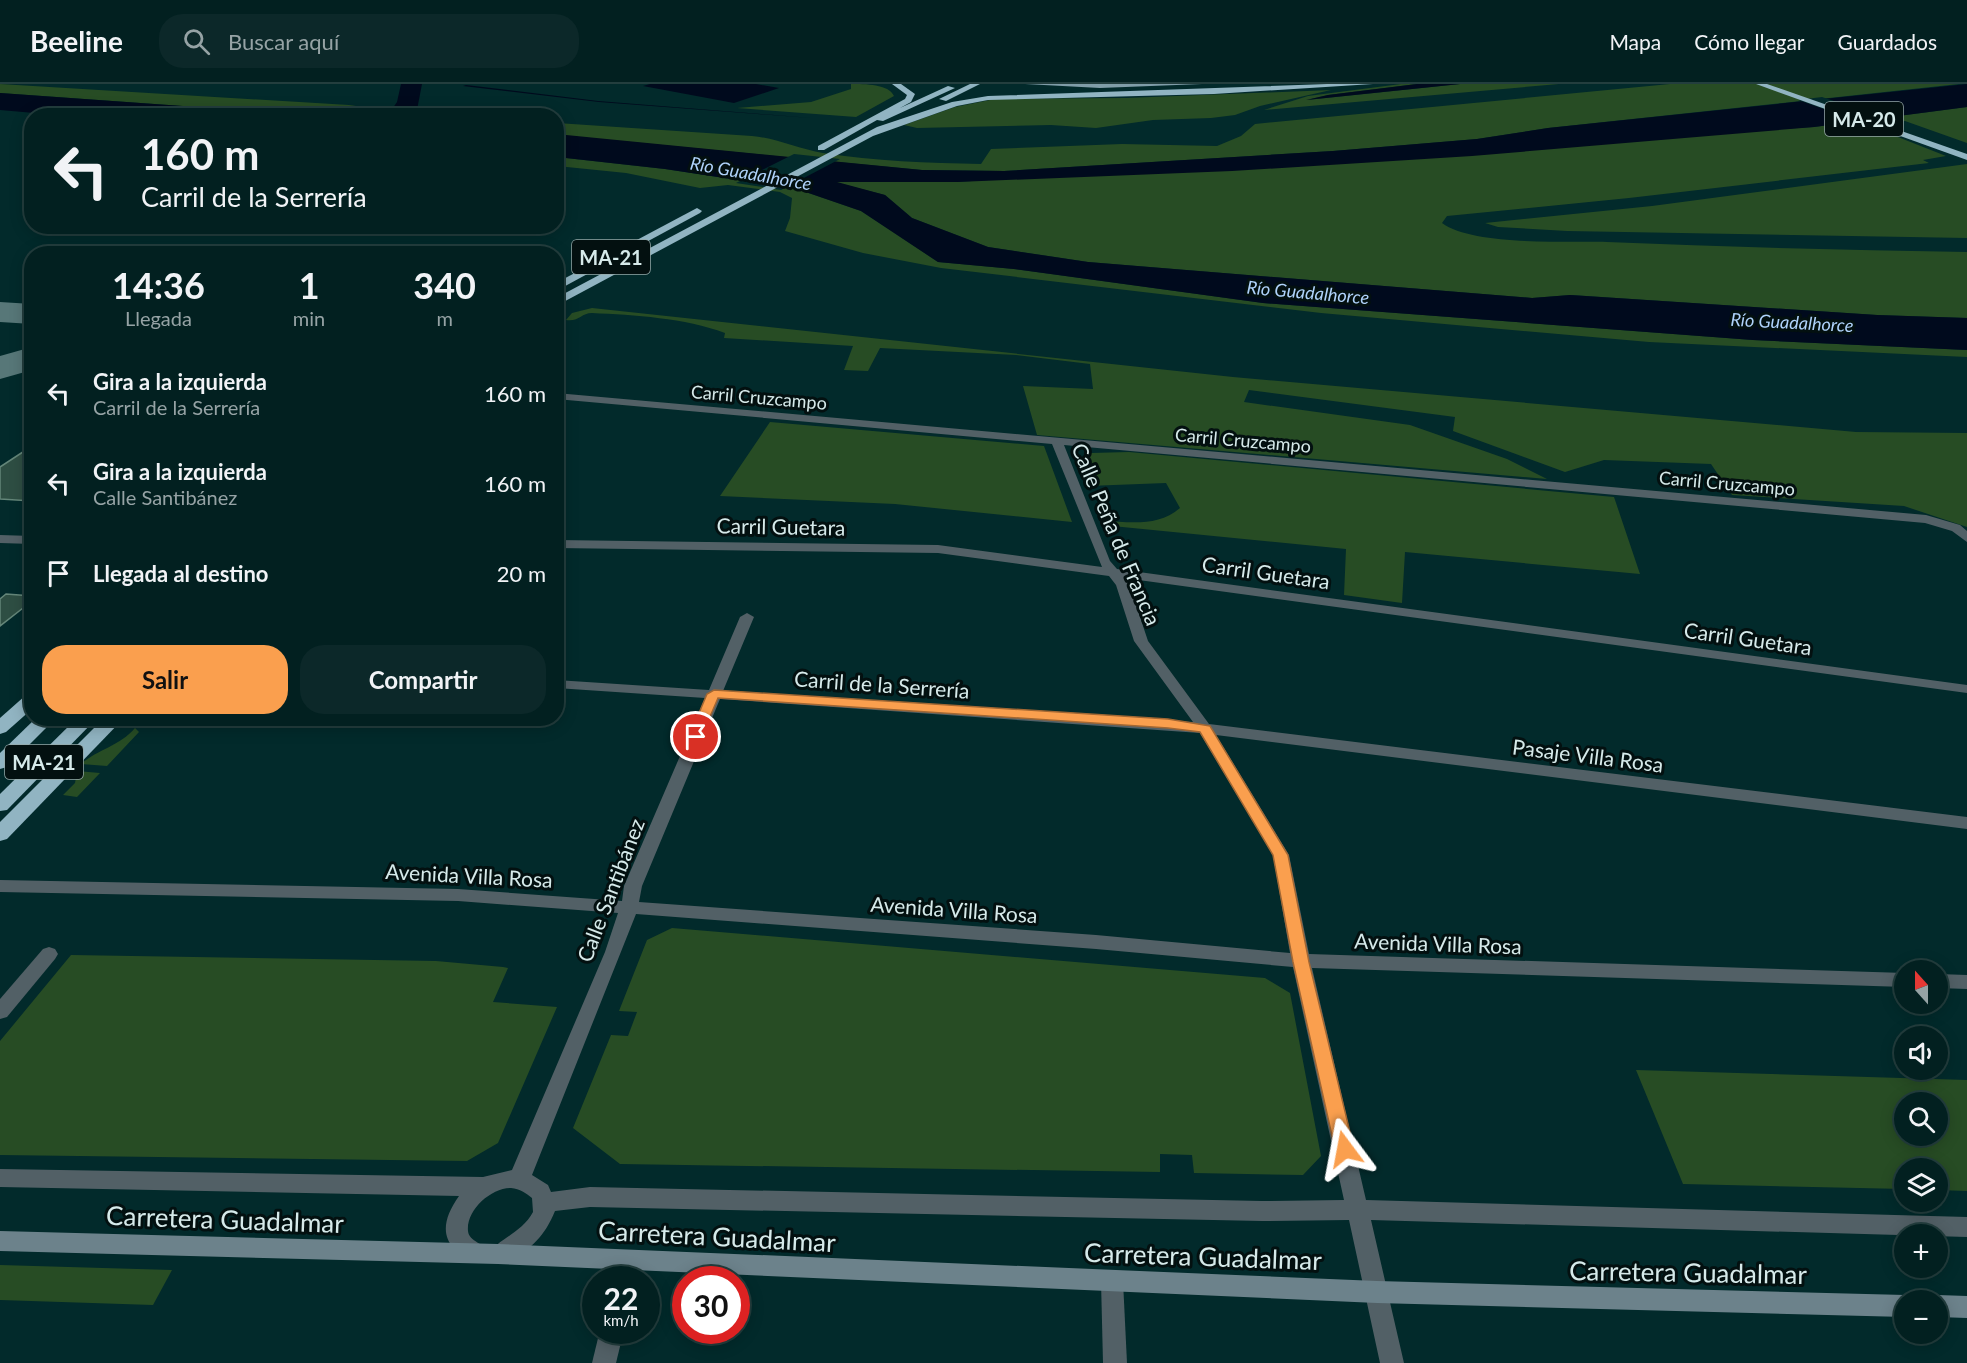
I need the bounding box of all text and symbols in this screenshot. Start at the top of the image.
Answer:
search box [159,14,579,68]
text: Beeline [30,24,123,58]
icon: search [180,25,213,58]
text: Buscar aquí [228,28,339,55]
text: Mapa [1609,29,1661,54]
text: Cómo llegar [1694,29,1805,54]
text: Guardados [1838,29,1937,54]
road number: MA-20 [1825,102,1903,136]
text: 160 m [141,129,259,179]
icon: left [42,132,120,210]
water label: Río Guadalhorce [689,151,813,195]
text: Carril de la Serrería [141,180,367,213]
road number: MA-21 [572,240,650,274]
text: 14:36 [112,263,205,307]
text: 1 [299,263,320,307]
text: 340 [413,263,476,307]
water label: Río Guadalhorce [1246,276,1370,308]
text: Llegada [125,306,192,330]
text: min [293,306,325,330]
text: m [436,306,453,330]
water label: Río Guadalhorce [1730,308,1854,336]
text: Gira a la izquierda [93,368,267,395]
icon: left [42,377,75,410]
text: 160 m [484,380,546,407]
street label: Carril Cruzcampo [690,380,828,414]
text: Carril de la Serrería [93,395,260,419]
street label: Carril Cruzcampo [1174,423,1312,457]
street label: Calle Peña de Francia [1067,439,1167,629]
text: Gira a la izquierda [93,458,267,485]
street label: Carril Cruzcampo [1658,466,1796,500]
icon: left [42,467,75,500]
text: 160 m [484,470,546,497]
text: Calle Santibánez [93,485,237,509]
street label: Carril Guetara [716,512,846,540]
street label: Carril Guetara [1200,551,1332,593]
icon: arrive [42,557,75,590]
text: Llegada al destino [93,560,269,587]
text: 20 m [497,560,546,587]
street label: Carril Guetara [1682,617,1814,659]
button: Salir [42,645,288,714]
button: Compartir [300,645,546,714]
street label: Carril de la Serrería [794,665,970,703]
pin [670,711,721,762]
icon: arrive [679,720,712,753]
street label: Pasaje Villa Rosa [1511,733,1665,777]
road number: MA-21 [5,745,83,779]
street label: Calle Santibánez [571,815,649,965]
street label: Avenida Villa Rosa [385,858,553,892]
street label: Avenida Villa Rosa [870,891,1038,927]
street label: Avenida Villa Rosa [1354,928,1522,958]
north arrow [1894,960,1948,1014]
map controls [1894,960,1948,1344]
button: sound [1894,1026,1948,1080]
button: search [1894,1092,1948,1146]
position arrow [1313,1117,1377,1181]
button: layers [1894,1158,1948,1212]
street label: Carretera Guadalmar [106,1199,345,1239]
street label: Carretera Guadalmar [597,1214,837,1258]
button: + [1894,1224,1948,1278]
street label: Carretera Guadalmar [1084,1236,1323,1276]
street label: Carretera Guadalmar [1569,1254,1808,1290]
speed limit sign: 30 [672,1266,750,1344]
text: 22 [604,1280,638,1316]
button: − [1894,1290,1948,1344]
text: km/h [603,1311,639,1329]

